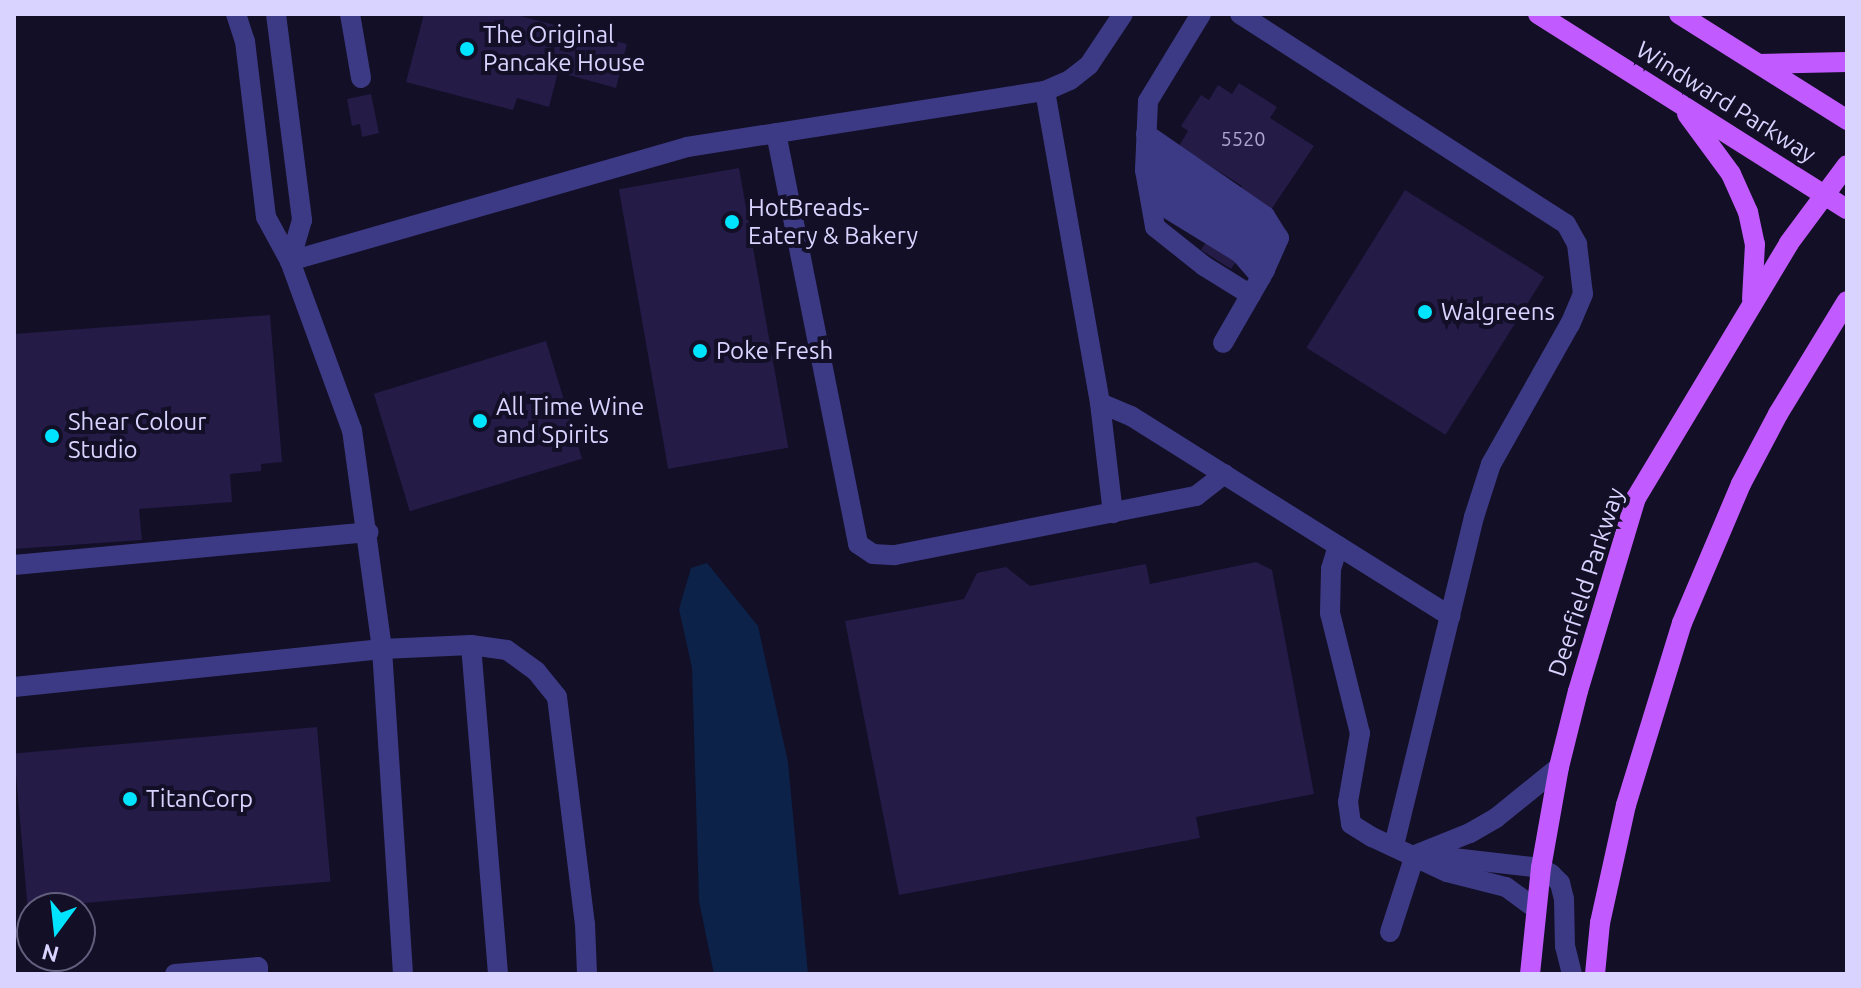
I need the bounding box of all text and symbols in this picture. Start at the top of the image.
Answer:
place label: The Original Pancake House [483,21,645,77]
street label: Windward Parkway [1631,35,1821,169]
marker: The Original Pancake House [458,40,476,58]
house number: 5520 [1220,126,1266,150]
place label: HotBreads- Eatery & Bakery [748,194,918,250]
marker: HotBreads- Eatery & Bakery [723,213,741,231]
place label: Walgreens [1441,298,1555,326]
marker: Walgreens [1416,303,1434,321]
place label: Poke Fresh [716,337,833,365]
marker: Poke Fresh [691,342,709,360]
place label: All Time Wine and Spirits [496,393,644,449]
place label: Shear Colour Studio [68,408,206,464]
marker: All Time Wine and Spirits [471,412,489,430]
marker: Shear Colour Studio [43,427,61,445]
street label: Deerfield Parkway [1542,484,1630,680]
place label: TitanCorp [146,785,253,813]
marker: TitanCorp [121,790,139,808]
north arrow [16,892,96,972]
text: N [39,940,61,968]

